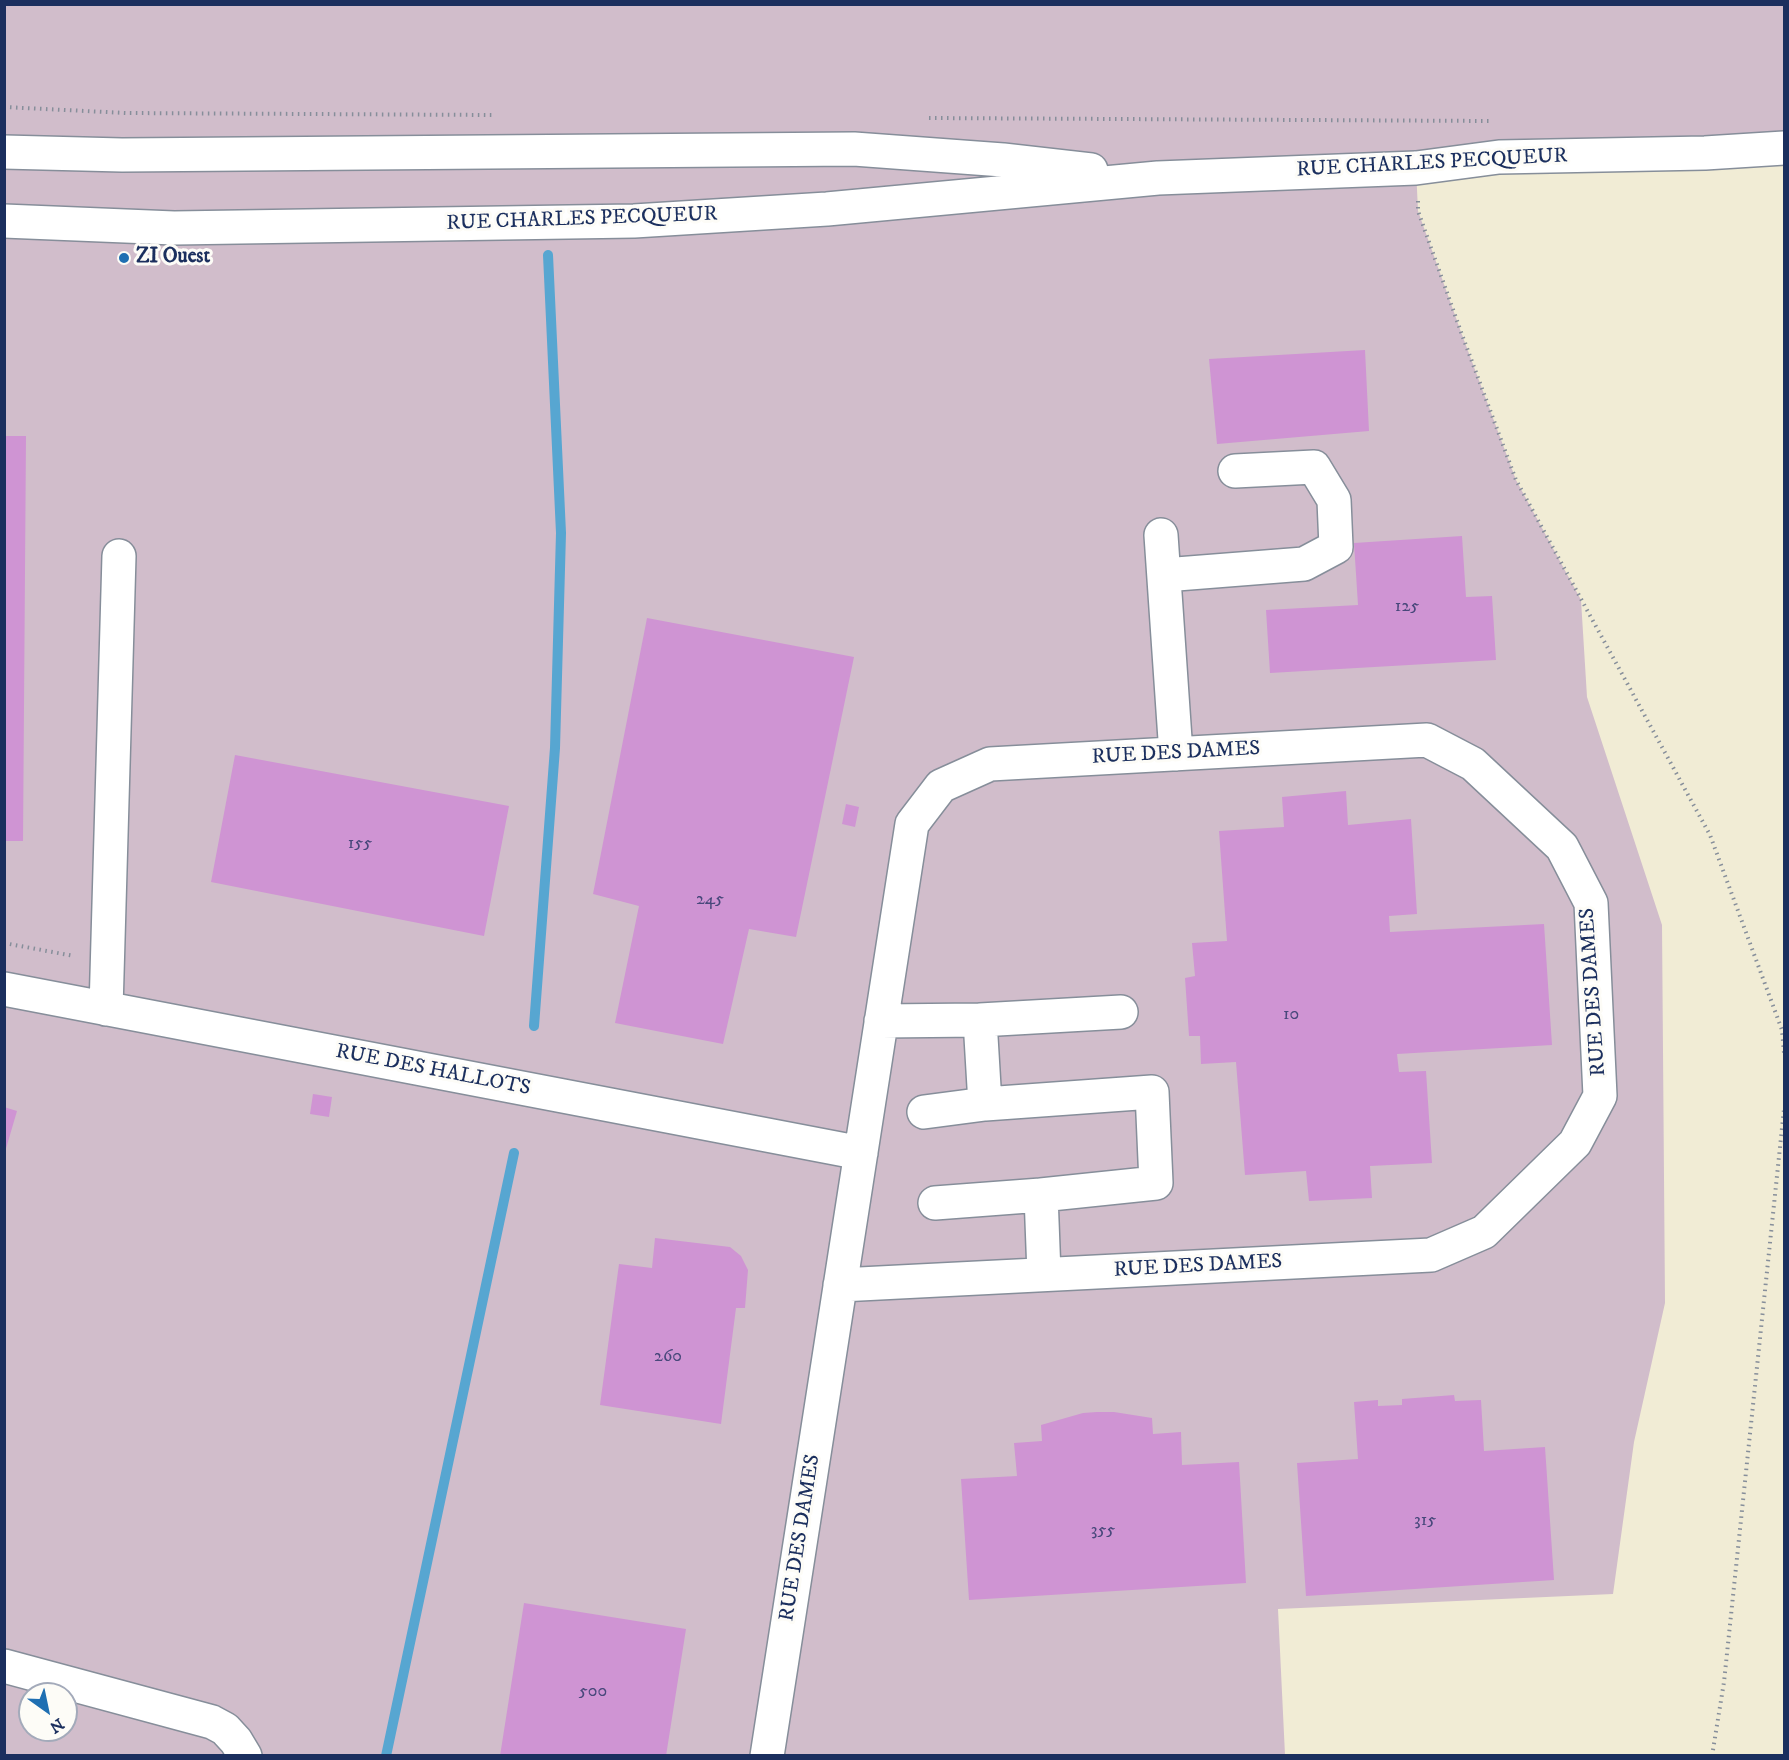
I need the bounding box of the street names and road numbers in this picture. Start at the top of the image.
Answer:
street label: RUE CHARLES PECQUEUR [1296,144,1568,184]
street label: RUE CHARLES PECQUEUR [446,203,718,237]
street label: RUE DES DAMES [1091,737,1261,771]
street label: RUE DES DAMES [1576,907,1612,1077]
street label: RUE DES HALLOTS [333,1040,533,1102]
street label: RUE DES DAMES [1113,1250,1283,1284]
street label: RUE DES DAMES [775,1453,827,1623]

